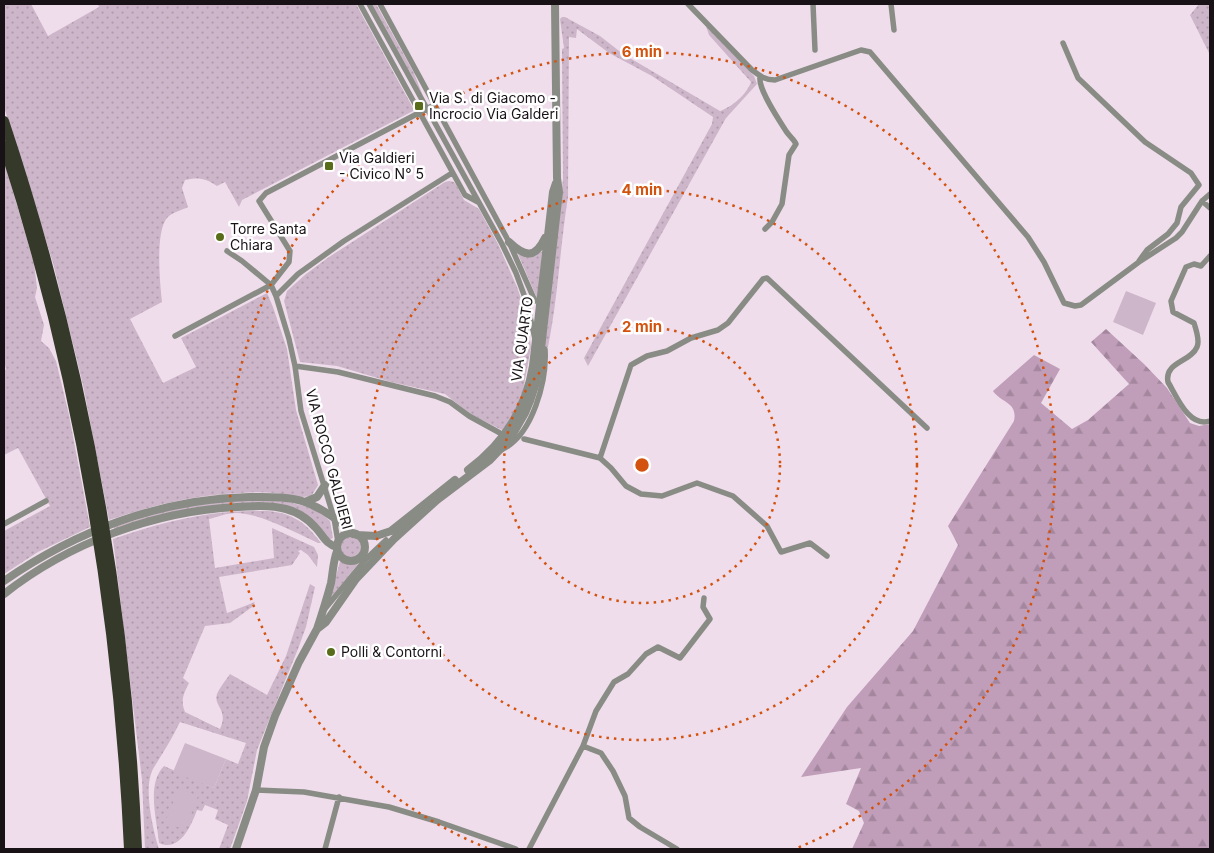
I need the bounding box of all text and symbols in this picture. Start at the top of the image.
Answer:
text: 6 min [622,42,662,61]
place label: Via S. di Giacomo - Incrocio Via Galderi [429,89,558,122]
marker: Via S. di Giacomo - Incrocio Via Galderi [413,100,425,112]
place label: Via Galdieri - Civico N° 5 [339,149,424,182]
marker: Via Galdieri - Civico N° 5 [323,160,335,172]
text: 4 min [622,180,662,199]
place label: Torre Santa Chiara [230,220,307,253]
marker: Torre Santa Chiara [214,231,226,243]
street label: VIA QUARTO [507,295,536,383]
text: 2 min [622,317,662,336]
street label: VIA ROCCO GALDIERI [303,387,356,531]
centre of rings [633,456,651,474]
place label: Polli & Contorni [341,643,442,660]
marker: Polli & Contorni [325,646,337,658]

